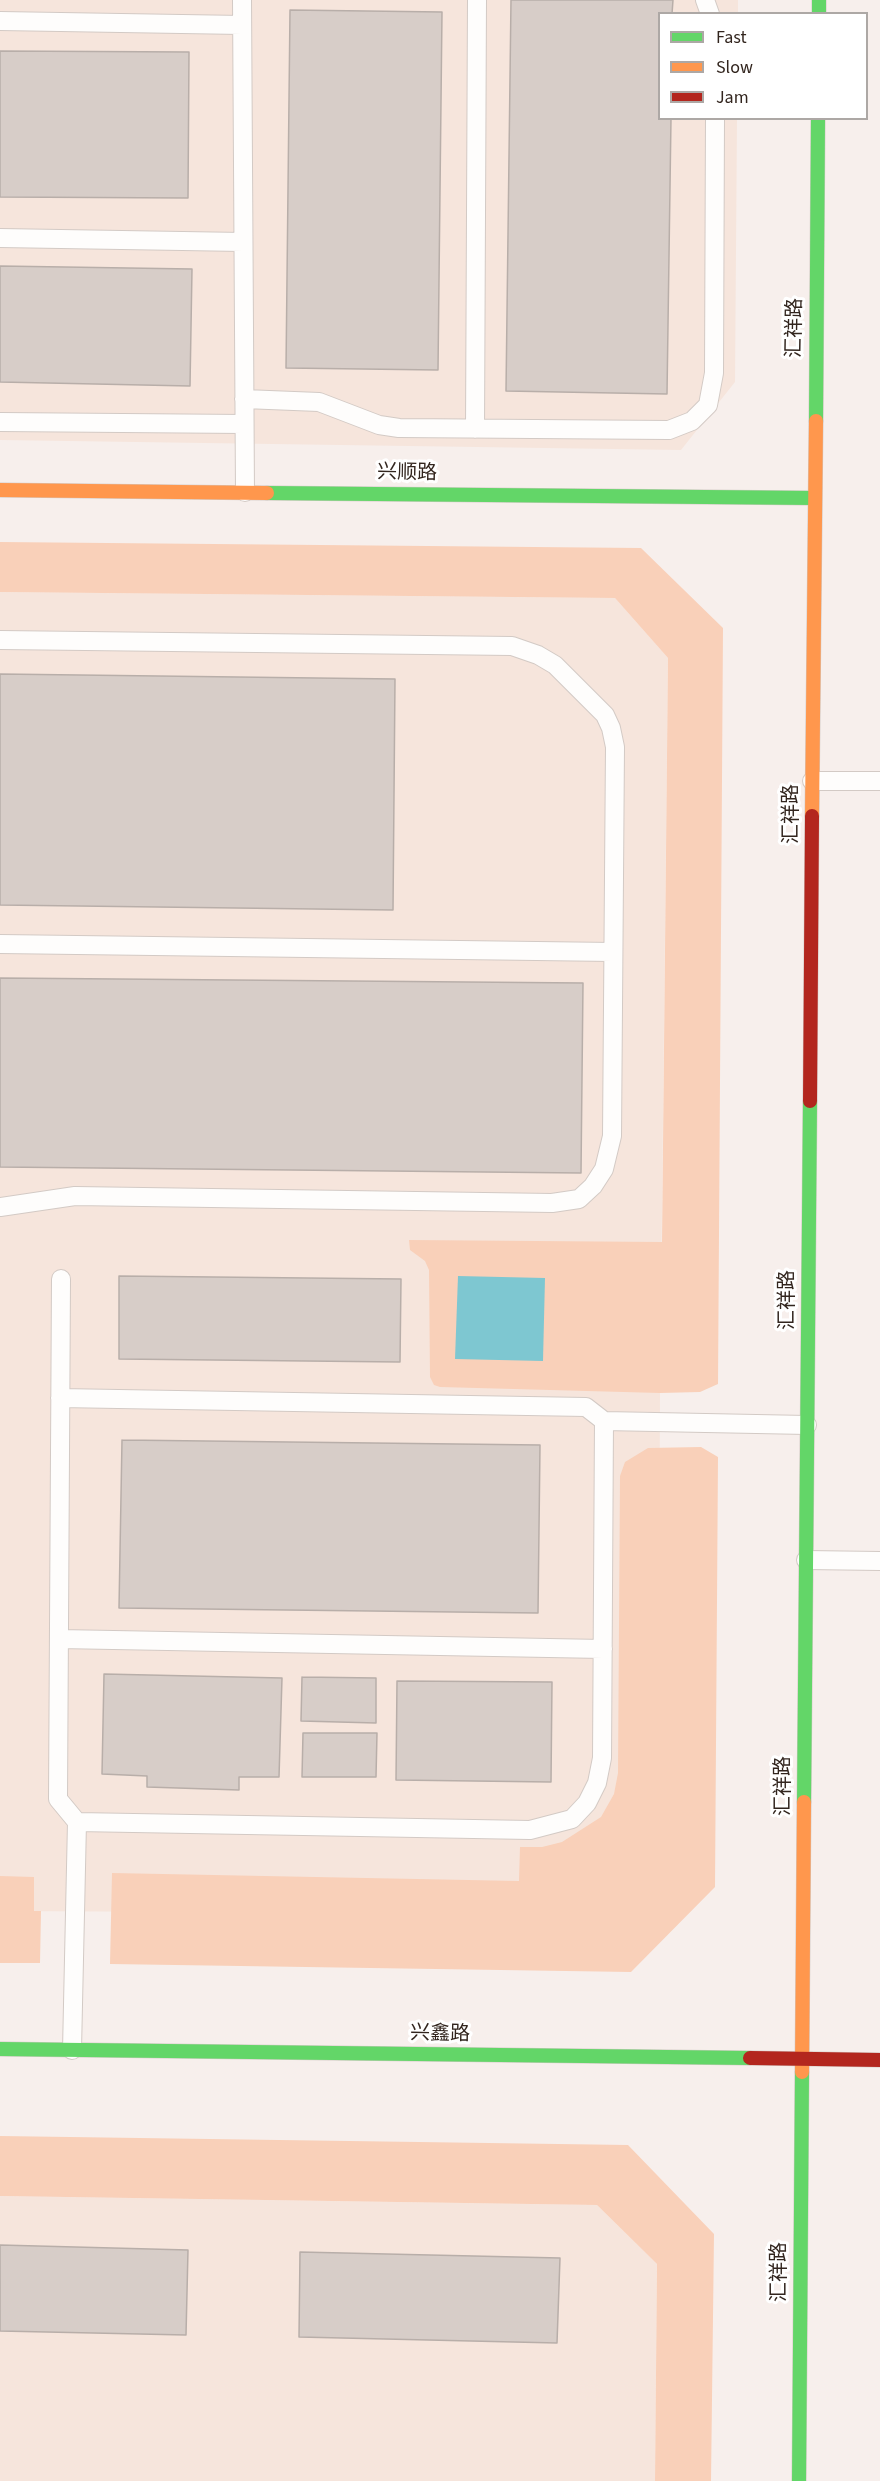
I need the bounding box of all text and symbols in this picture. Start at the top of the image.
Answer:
legend [658,12,868,120]
text: Fast [716,25,747,50]
text: Slow [716,55,753,80]
text: Jam [716,85,749,110]
street label: 汇祥路 [783,298,809,358]
street label: 兴顺路 [377,461,437,487]
street label: 汇祥路 [781,784,805,844]
street label: 汇祥路 [777,1270,801,1330]
street label: 汇祥路 [773,1756,797,1816]
street label: 兴鑫路 [410,2022,470,2048]
street label: 汇祥路 [769,2242,793,2302]

